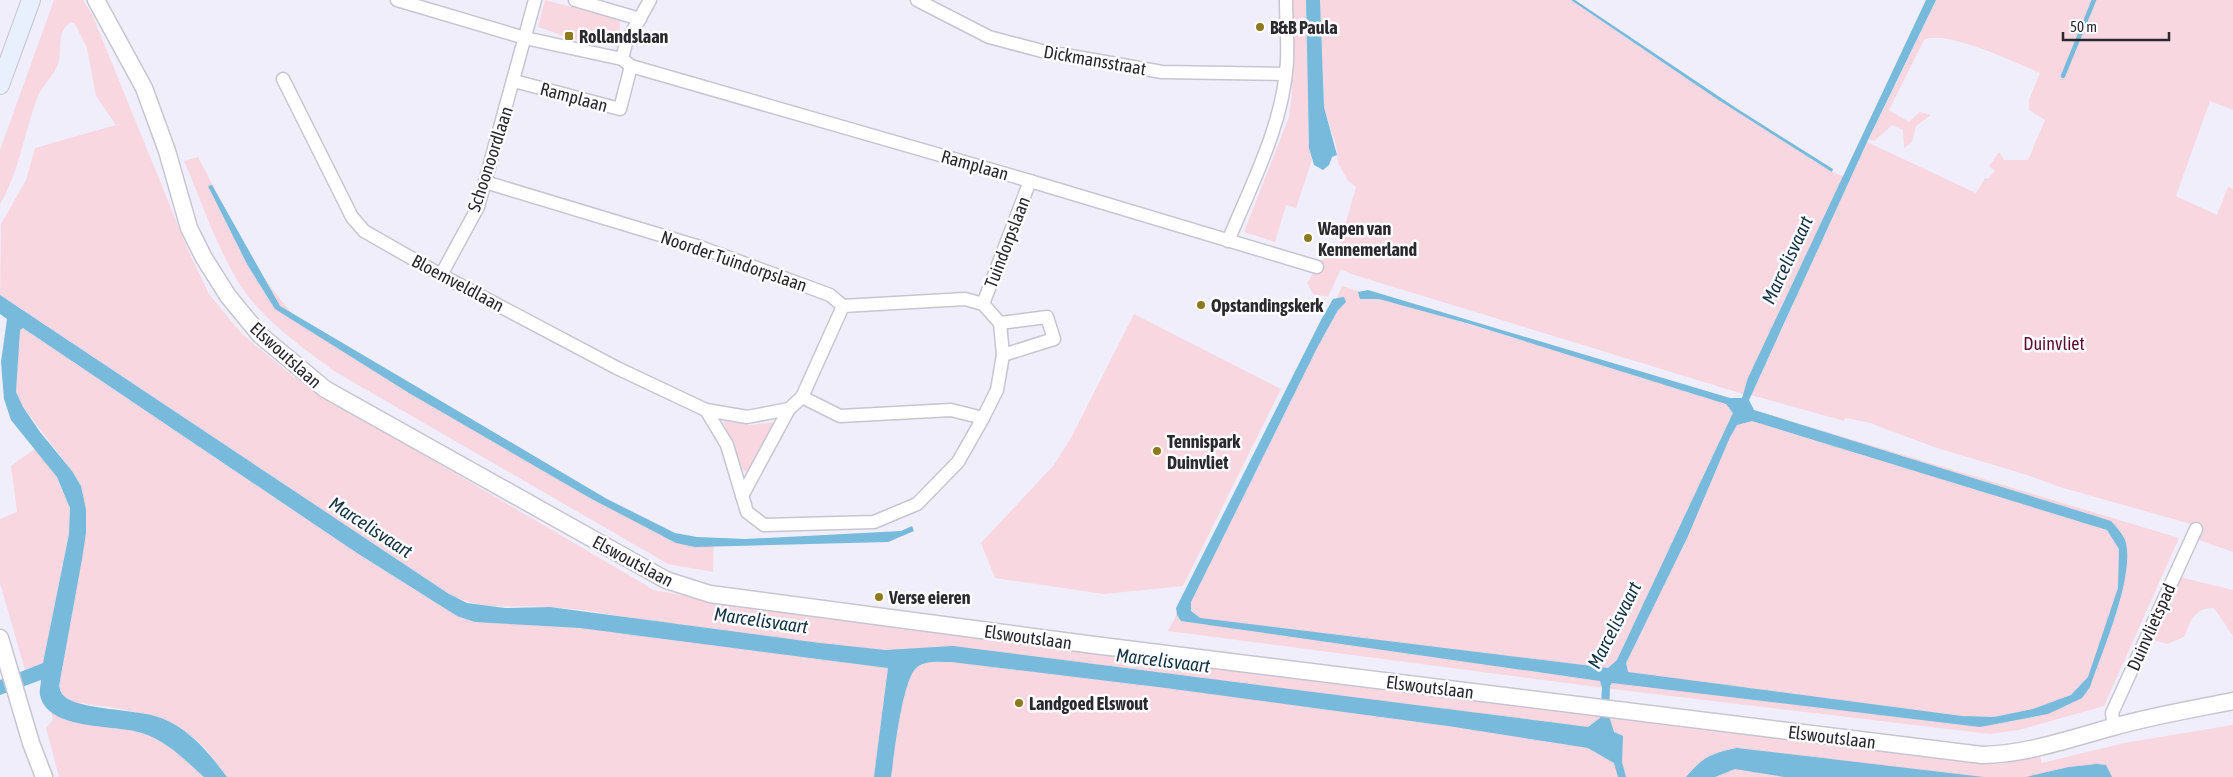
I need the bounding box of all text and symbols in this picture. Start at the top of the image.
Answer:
scale bar [2063,10,2169,42]
place label: B&B Paula [1270,17,1338,38]
text: 50 m [2070,18,2097,35]
marker: B&B Paula [1254,21,1266,33]
place label: Rollandslaan [579,26,668,47]
marker: Rollandslaan [563,30,575,42]
street label: Dickmansstraat [1042,41,1148,79]
street label: Ramplaan [538,78,610,116]
street label: Schoonoordlaan [463,104,517,214]
street label: Ramplaan [939,145,1011,185]
street label: Tuindorpslaan [980,193,1034,291]
water label: Marcelisvaart [1757,212,1817,308]
place label: Wapen van Kennemerland [1317,218,1417,260]
street label: Noorder Tuindorpslaan [658,226,810,296]
marker: Wapen van Kennemerland [1302,232,1314,244]
street label: Bloemveldlaan [408,250,508,316]
place label: Opstandingskerk [1211,295,1324,316]
marker: Opstandingskerk [1195,299,1207,311]
street label: Elswoutslaan [246,318,326,392]
park label: Duinvliet [2023,333,2085,354]
place label: Tennispark Duinvliet [1167,431,1241,473]
marker: Tennispark Duinvliet [1151,445,1163,457]
water label: Marcelisvaart [325,492,417,562]
street label: Elswoutslaan [589,531,677,591]
water label: Marcelisvaart [1583,577,1646,672]
street label: Duinvlietspad [2122,580,2180,674]
place label: Verse eieren [888,587,971,608]
marker: Verse eieren [873,591,885,603]
water label: Marcelisvaart [713,603,810,638]
street label: Elswoutslaan [983,620,1073,654]
water label: Marcelisvaart [1115,643,1212,677]
street label: Elswoutslaan [1385,671,1475,703]
place label: Landgoed Elswout [1029,693,1149,714]
marker: Landgoed Elswout [1013,697,1025,709]
street label: Elswoutslaan [1787,721,1877,753]

